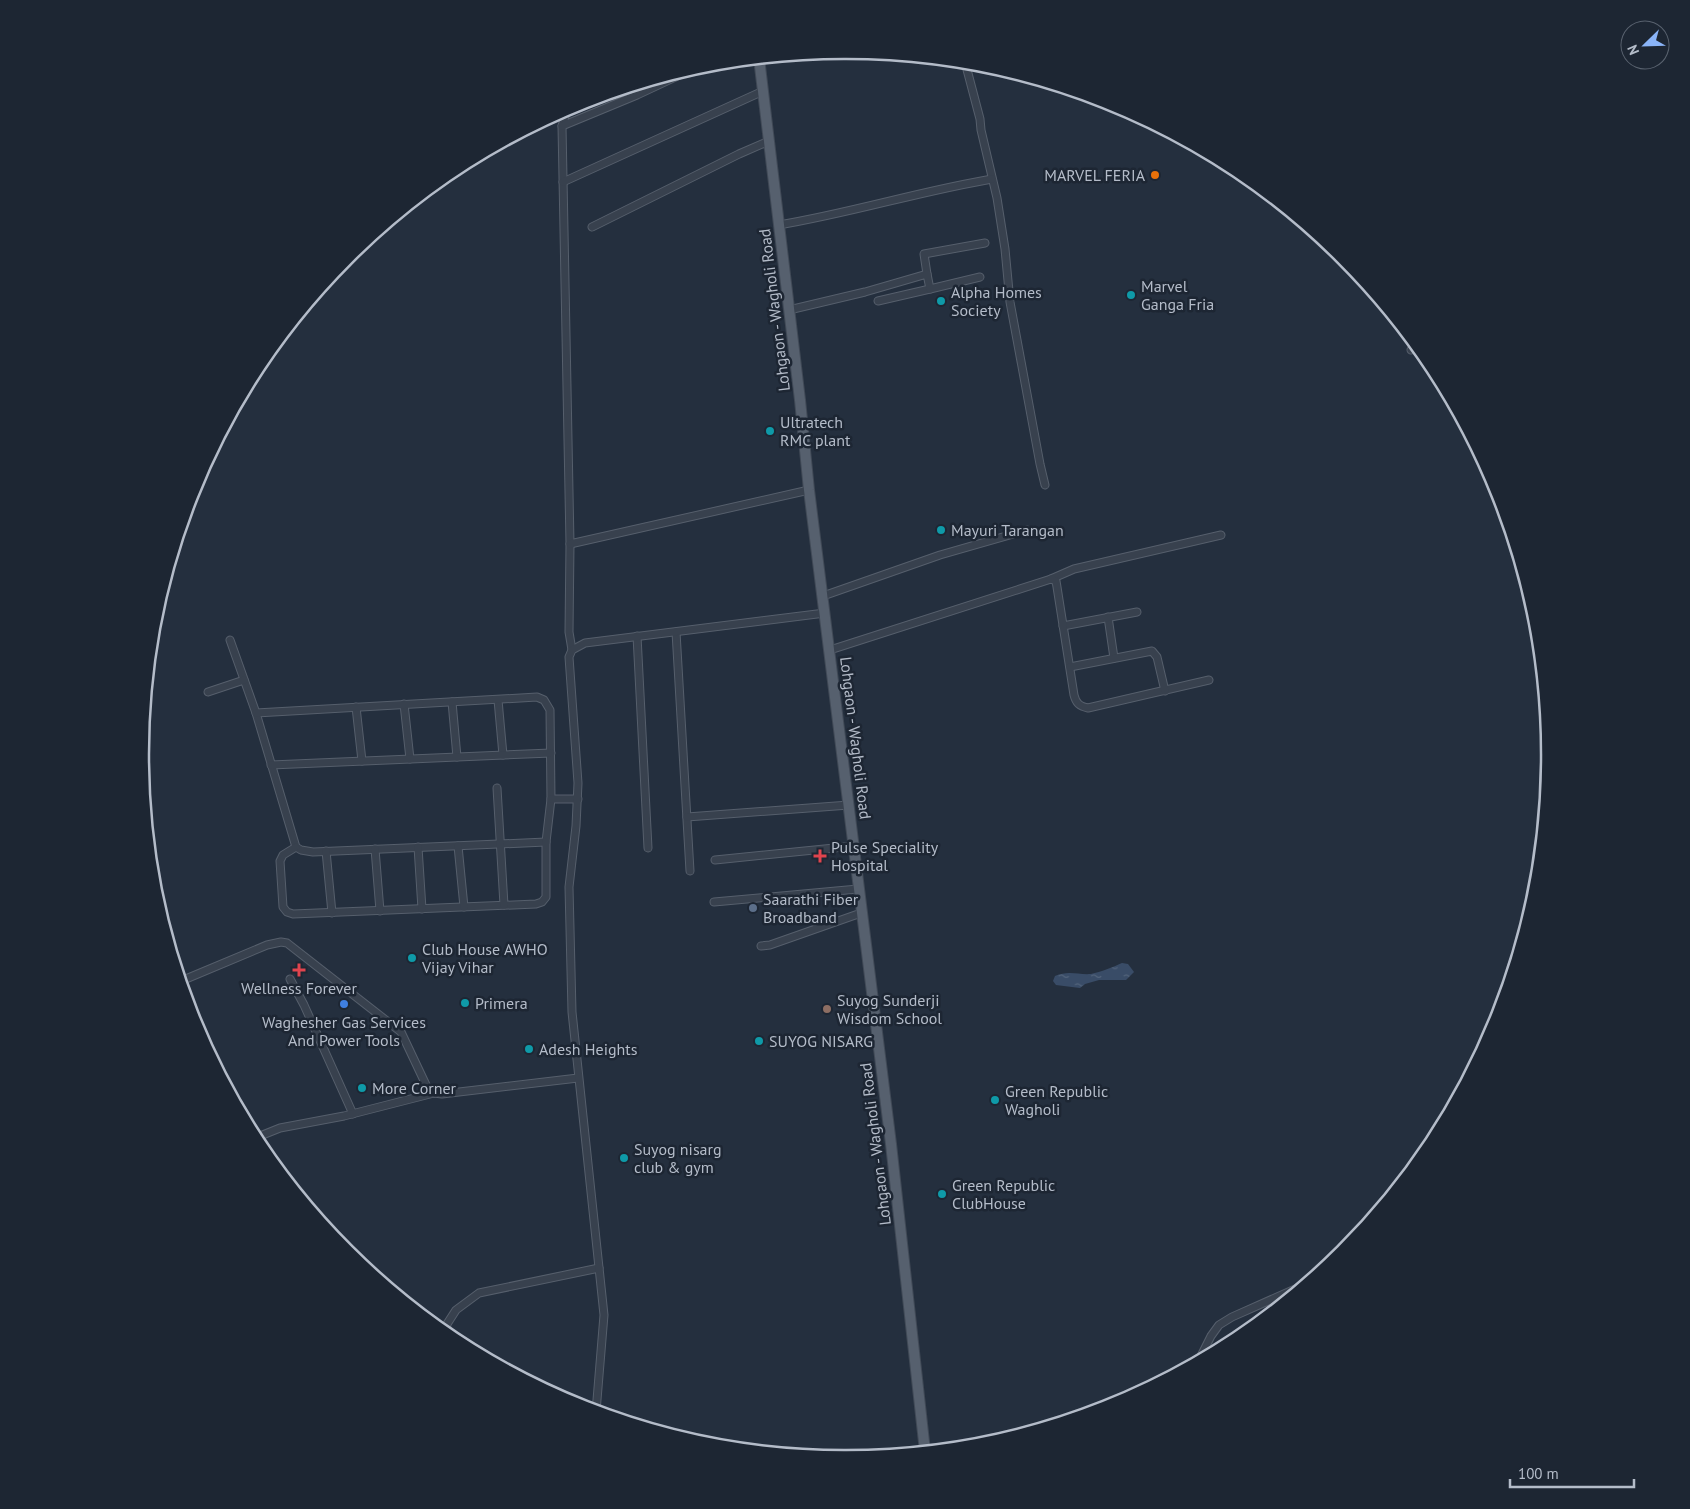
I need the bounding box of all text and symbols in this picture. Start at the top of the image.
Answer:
north arrow [1620,20,1670,70]
text: N [1623,42,1643,58]
place label: MARVEL FERIA [1044,165,1146,185]
marker: MARVEL FERIA [1149,169,1161,181]
street label: Lohgaon - Wagholi Road [754,228,794,392]
place label: Marvel Ganga Fria [1141,276,1214,314]
place label: Alpha Homes Society [951,282,1042,320]
marker: Marvel Ganga Fria [1125,289,1137,301]
marker: Alpha Homes Society [935,295,947,307]
place label: Ultratech RMC plant [780,412,851,450]
marker: Ultratech RMC plant [764,425,776,437]
place label: Mayuri Tarangan [951,520,1064,540]
marker: Mayuri Tarangan [935,524,947,536]
street label: Lohgaon - Wagholi Road [836,656,876,820]
place label: Pulse Speciality Hospital [831,837,939,875]
marker: Pulse Speciality Hospital [813,849,827,863]
place label: Saarathi Fiber Broadband [763,889,859,927]
marker: Saarathi Fiber Broadband [747,902,759,914]
place label: Club House AWHO Vijay Vihar [421,939,548,977]
marker: Club House AWHO Vijay Vihar [406,952,418,964]
marker: Wellness Forever [293,964,305,976]
place label: Wellness Forever [241,978,357,998]
place label: Suyog Sunderji Wisdom School [837,990,942,1028]
place label: Primera [475,993,528,1013]
marker: Primera [459,997,471,1009]
marker: Waghesher Gas Services And Power Tools [338,998,350,1010]
marker: Suyog Sunderji Wisdom School [821,1003,833,1015]
place label: Waghesher Gas Services And Power Tools [262,1012,426,1050]
place label: SUYOG NISARG [769,1031,873,1051]
marker: SUYOG NISARG [753,1035,765,1047]
place label: Adesh Heights [539,1039,638,1059]
marker: Adesh Heights [523,1043,535,1055]
street label: Lohgaon - Wagholi Road [855,1062,895,1226]
place label: More Corner [372,1078,457,1098]
place label: Green Republic Wagholi [1005,1081,1108,1119]
marker: More Corner [356,1082,368,1094]
marker: Green Republic Wagholi [989,1094,1001,1106]
place label: Suyog nisarg club & gym [634,1139,722,1177]
marker: Suyog nisarg club & gym [618,1152,630,1164]
place label: Green Republic ClubHouse [952,1175,1055,1213]
marker: Green Republic ClubHouse [936,1188,948,1200]
scale bar [1510,1456,1634,1488]
text: 100 m [1518,1464,1559,1483]

